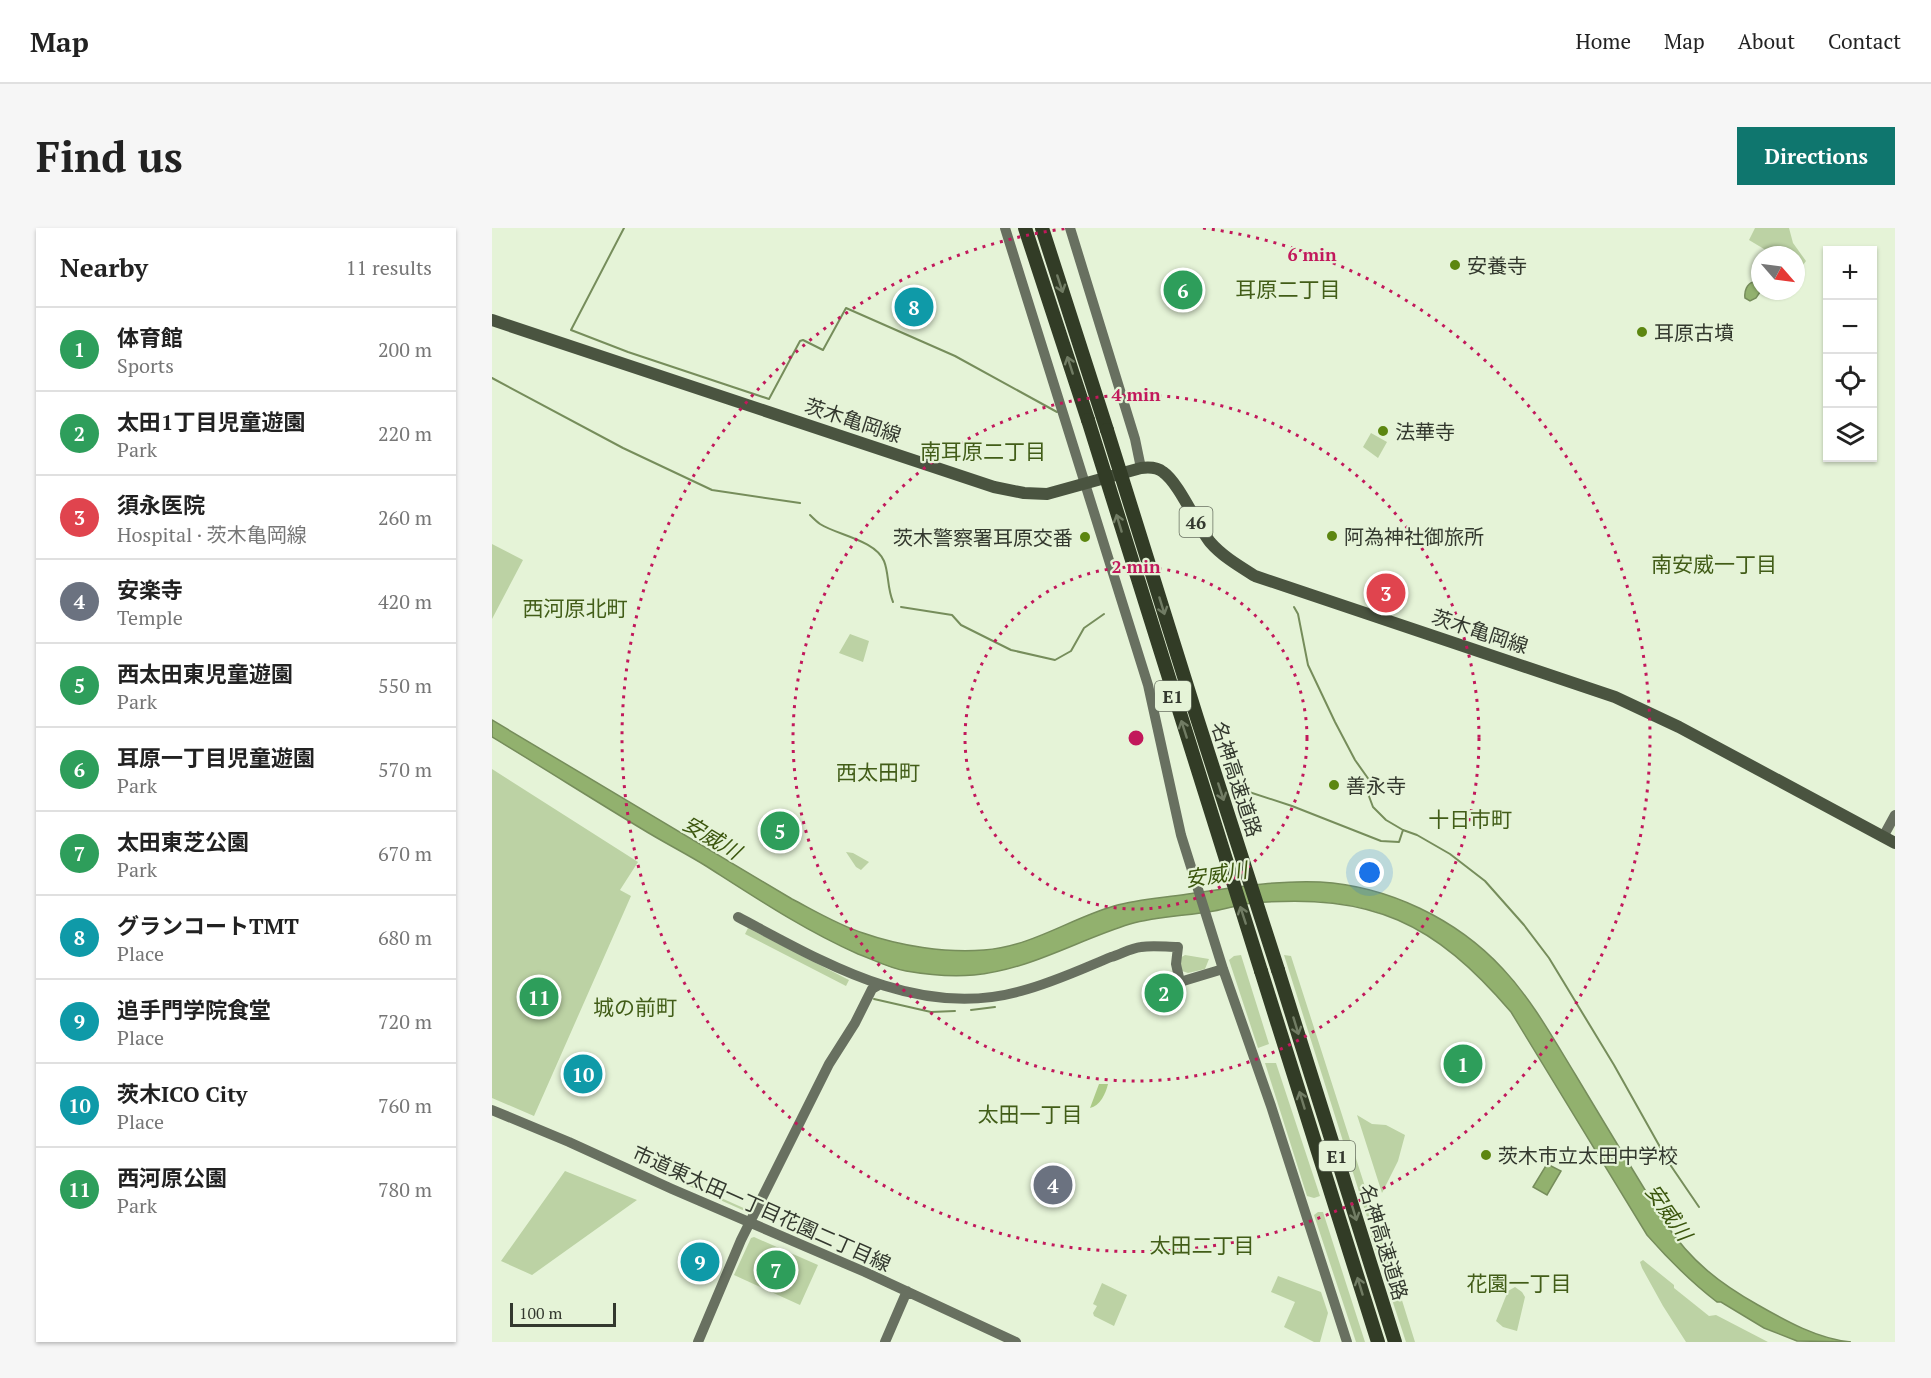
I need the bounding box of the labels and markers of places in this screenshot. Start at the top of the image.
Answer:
place label: 安養寺 [1467,252,1527,279]
marker: 安養寺 [1448,258,1462,272]
pin: 6 [1164,268,1202,312]
pin: 8 [894,284,934,329]
place label: 耳原古墳 [1654,319,1734,346]
marker: 耳原古墳 [1635,325,1649,339]
place label: 法華寺 [1395,418,1455,445]
marker: 法華寺 [1376,424,1390,438]
place label: 阿為神社御旅所 [1344,523,1484,550]
place label: 茨木警察署耳原交番 [893,524,1073,551]
marker: 阿為神社御旅所 [1325,529,1339,543]
marker: 茨木警察署耳原交番 [1078,530,1092,544]
pin: 3 [1366,570,1406,616]
centre of rings [1126,728,1146,748]
place label: 善永寺 [1346,772,1406,799]
marker: 善永寺 [1327,778,1341,792]
pin: 5 [760,808,800,854]
pin: 2 [1144,970,1184,1016]
pin: 11 [520,974,558,1020]
pin: 1 [1444,1042,1482,1086]
pin: 10 [564,1052,602,1096]
place label: 茨木市立太田中学校 [1498,1142,1678,1169]
marker: 茨木市立太田中学校 [1479,1148,1493,1162]
pin: 4 [1034,1162,1072,1208]
pin: 9 [680,1240,720,1284]
pin: 7 [756,1248,796,1292]

